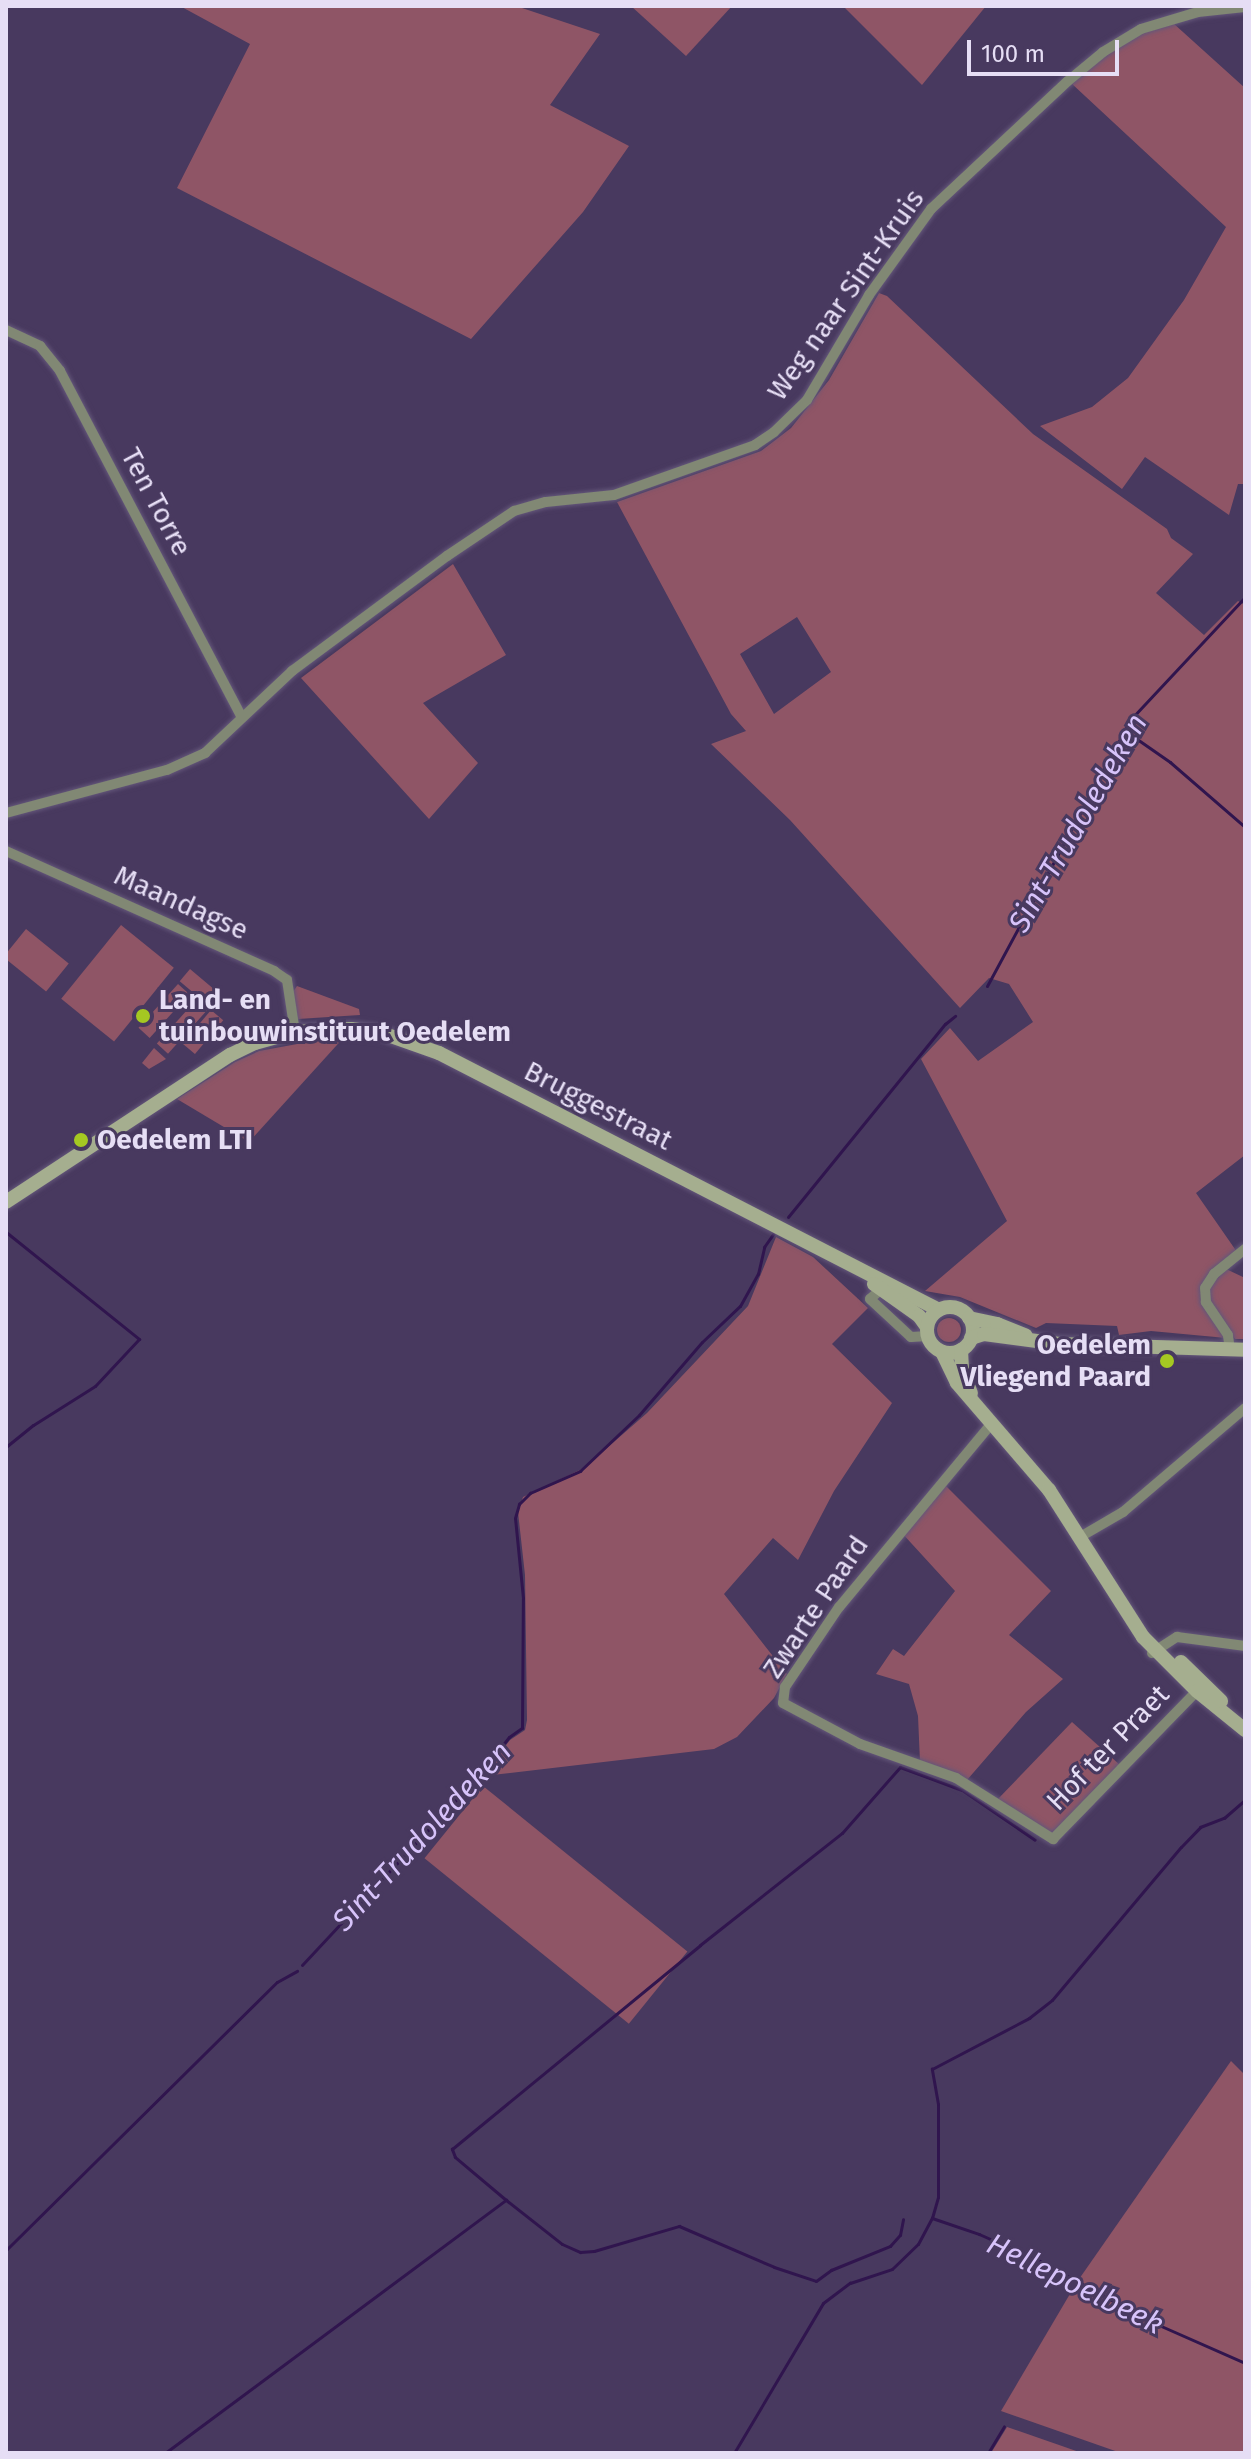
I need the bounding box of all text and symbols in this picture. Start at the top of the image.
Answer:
scale bar [971,24,1123,74]
text: 100 m [981,40,1045,68]
street label: Weg naar Sint-Kruis [761,183,931,407]
street label: Ten Torre [114,442,198,562]
water label: Sint-Trudoledeken [1001,707,1155,939]
street label: Maandagse [109,859,253,947]
place label: Land- en tuinbouwinstituut Oedelem [159,983,511,1049]
marker: Land- en tuinbouwinstituut Oedelem [134,1007,152,1025]
street label: Bruggestraat [518,1054,678,1158]
place label: Oedelem LTI [97,1123,253,1157]
marker: Oedelem LTI [72,1131,90,1149]
place label: Oedelem Vliegend Paard [960,1328,1151,1394]
marker: Oedelem Vliegend Paard [1158,1352,1176,1370]
street label: Zwarte Paard [756,1530,876,1684]
street label: Hof ter Praet [1040,1678,1176,1818]
water label: Sint-Trudoledeken [325,1734,519,1938]
water label: Hellepoelbeek [981,2226,1169,2342]

